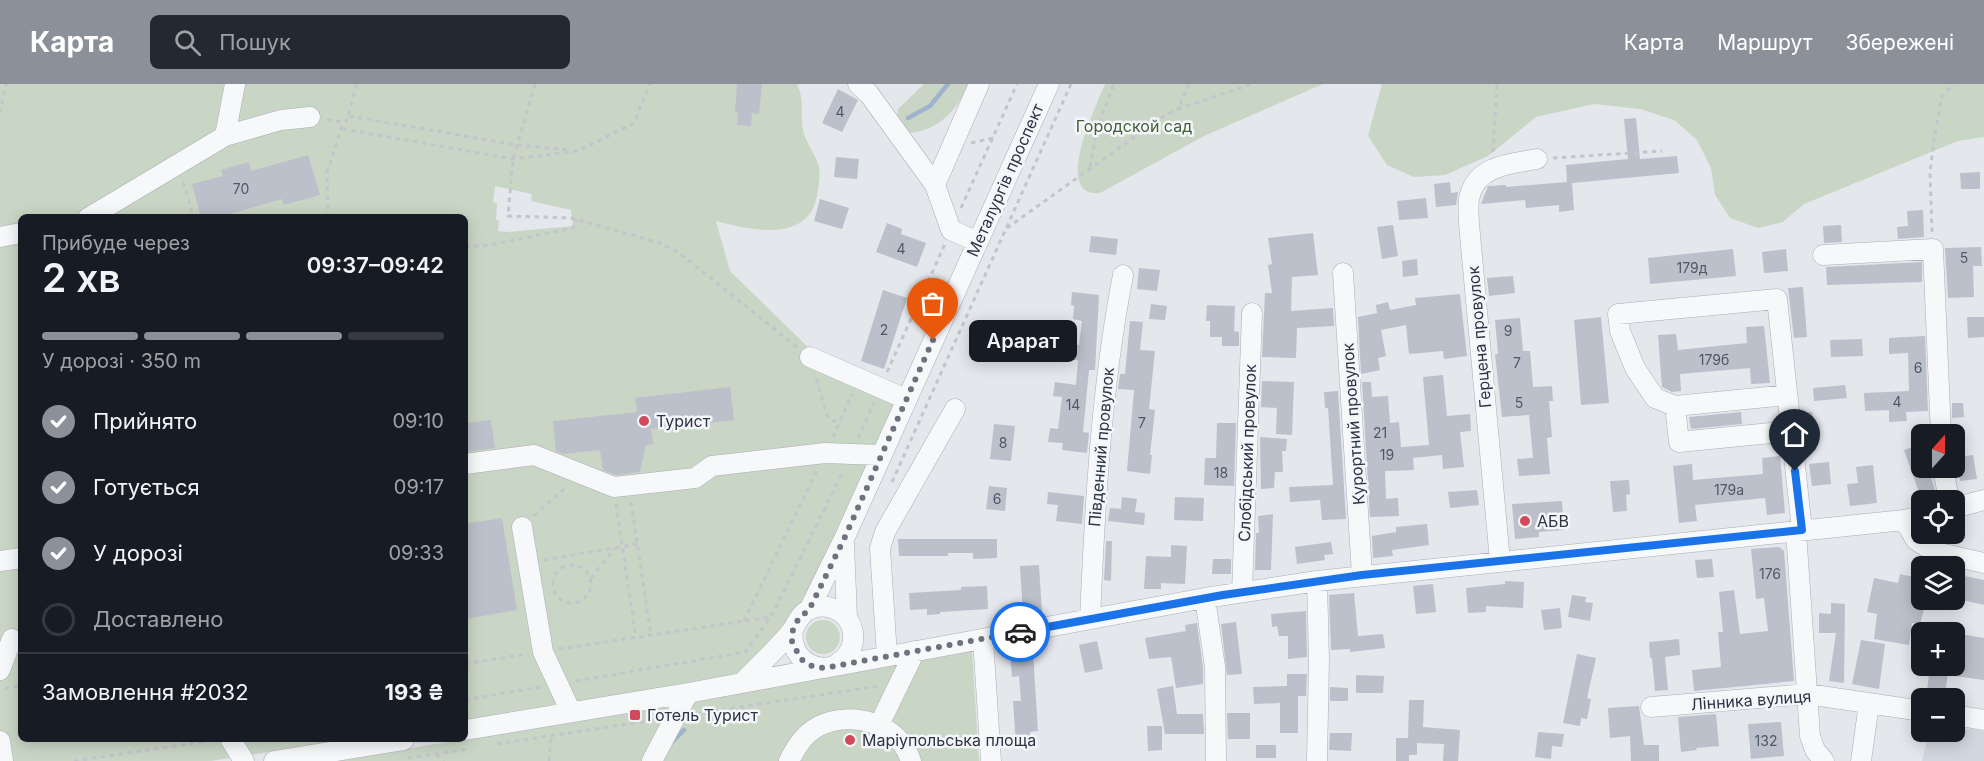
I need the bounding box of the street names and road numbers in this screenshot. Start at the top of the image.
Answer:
street label: Металургів проспект [962,100,1048,260]
street label: Герцена провулок [1463,265,1495,409]
street label: Курортний провулок [1337,342,1369,506]
street label: Слобідський провулок [1234,364,1260,542]
street label: Південний провулок [1084,366,1118,528]
street label: Лінника вулиця [1690,686,1812,714]

